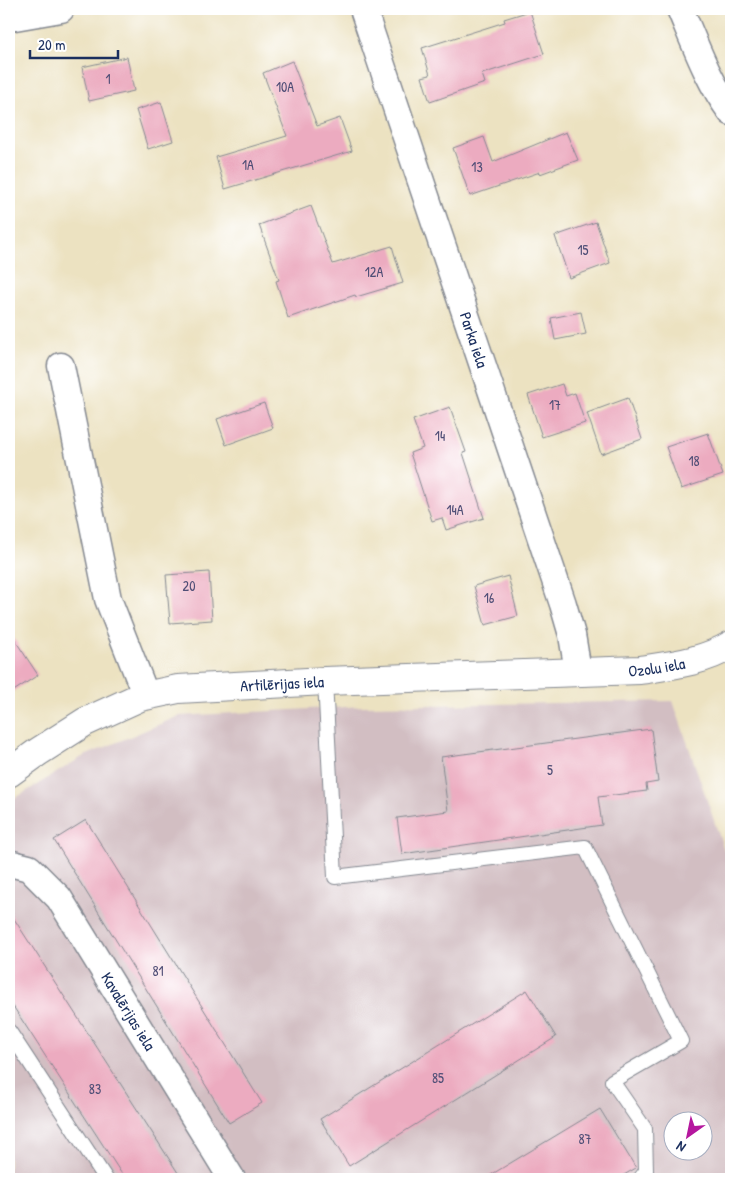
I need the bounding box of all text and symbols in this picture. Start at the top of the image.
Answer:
scale bar [30,28,118,60]
text: 20 m [38,34,65,55]
house number: 1 [105,69,111,88]
house number: 10A [276,77,294,96]
house number: 1A [242,155,254,174]
house number: 13 [471,157,483,176]
house number: 15 [577,240,589,259]
house number: 12A [365,262,383,281]
street label: Parka iela [455,309,494,370]
house number: 17 [549,395,561,414]
house number: 14 [435,426,445,445]
house number: 18 [688,451,700,470]
house number: 14A [446,500,464,519]
house number: 20 [183,576,195,595]
house number: 16 [484,588,495,607]
street label: Ozolu iela [628,652,687,681]
street label: Artilērijas iela [240,670,325,697]
house number: 5 [547,760,553,779]
house number: 81 [152,961,164,980]
street label: Kavalērijas iela [96,968,161,1055]
house number: 85 [432,1068,444,1087]
house number: 83 [89,1079,101,1098]
north arrow [662,1110,712,1160]
house number: 87 [579,1129,592,1148]
text: N [672,1137,689,1157]

